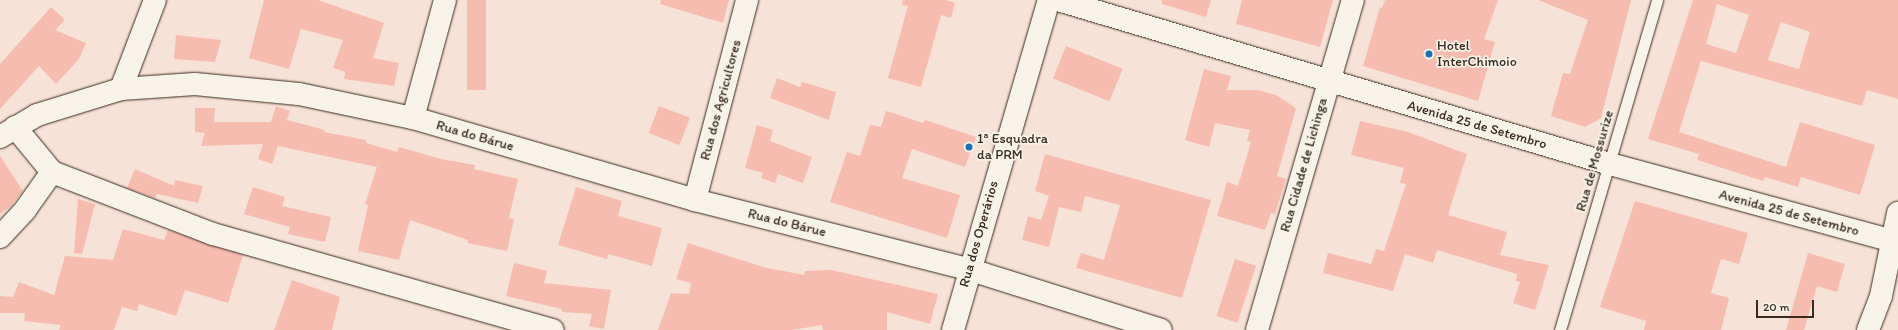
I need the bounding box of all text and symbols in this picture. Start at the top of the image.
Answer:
street label: Rua dos Agricultores [697,38,745,162]
place label: Hotel InterChimoio [1437,38,1517,70]
marker: Hotel InterChimoio [1424,49,1434,59]
street label: Rua Cidade de Lichinga [1277,96,1331,234]
street label: Avenida 25 de Setembro [1405,97,1549,153]
street label: Rua de Mossurize [1573,109,1617,213]
street label: Rua do Bárue [434,117,516,155]
place label: 1ª Esquadra da PRM [977,131,1048,164]
marker: 1ª Esquadra da PRM [964,142,974,152]
street label: Rua dos Operários [956,179,1002,289]
street label: Avenida 25 de Setembro [1717,186,1861,240]
street label: Rua do Bárue [746,205,828,241]
scale bar [1758,292,1816,318]
text: 20 m [1763,300,1790,314]

